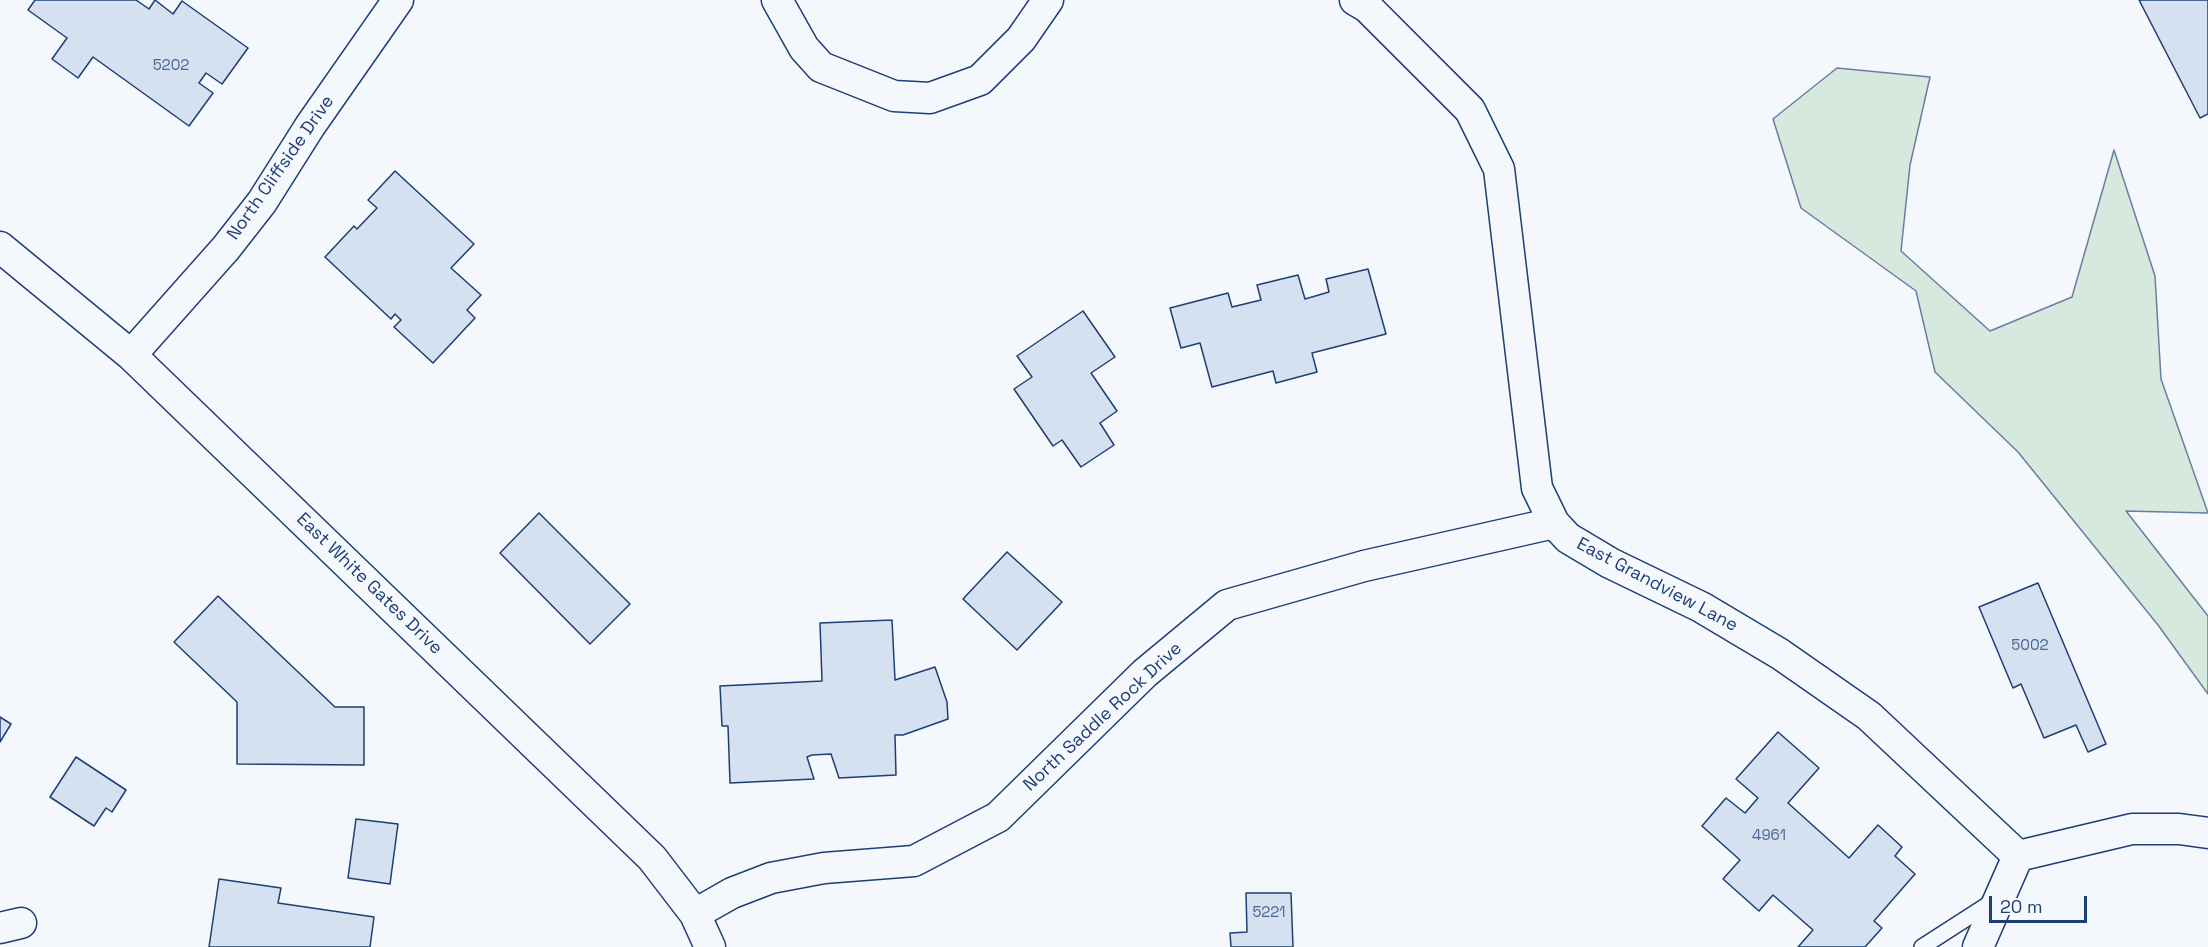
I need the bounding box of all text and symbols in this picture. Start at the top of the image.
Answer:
house number: 5202 [153,57,189,75]
street label: North Cliffside Drive [223,91,339,245]
street label: East White Gates Drive [292,509,446,659]
street label: East Grandview Lane [1573,533,1741,637]
house number: 5002 [2011,637,2049,655]
street label: North Saddle Rock Drive [1019,638,1187,796]
house number: 4961 [1752,827,1786,845]
scale bar [1992,884,2090,922]
text: 20 m [2000,895,2043,918]
house number: 5221 [1252,904,1286,922]

